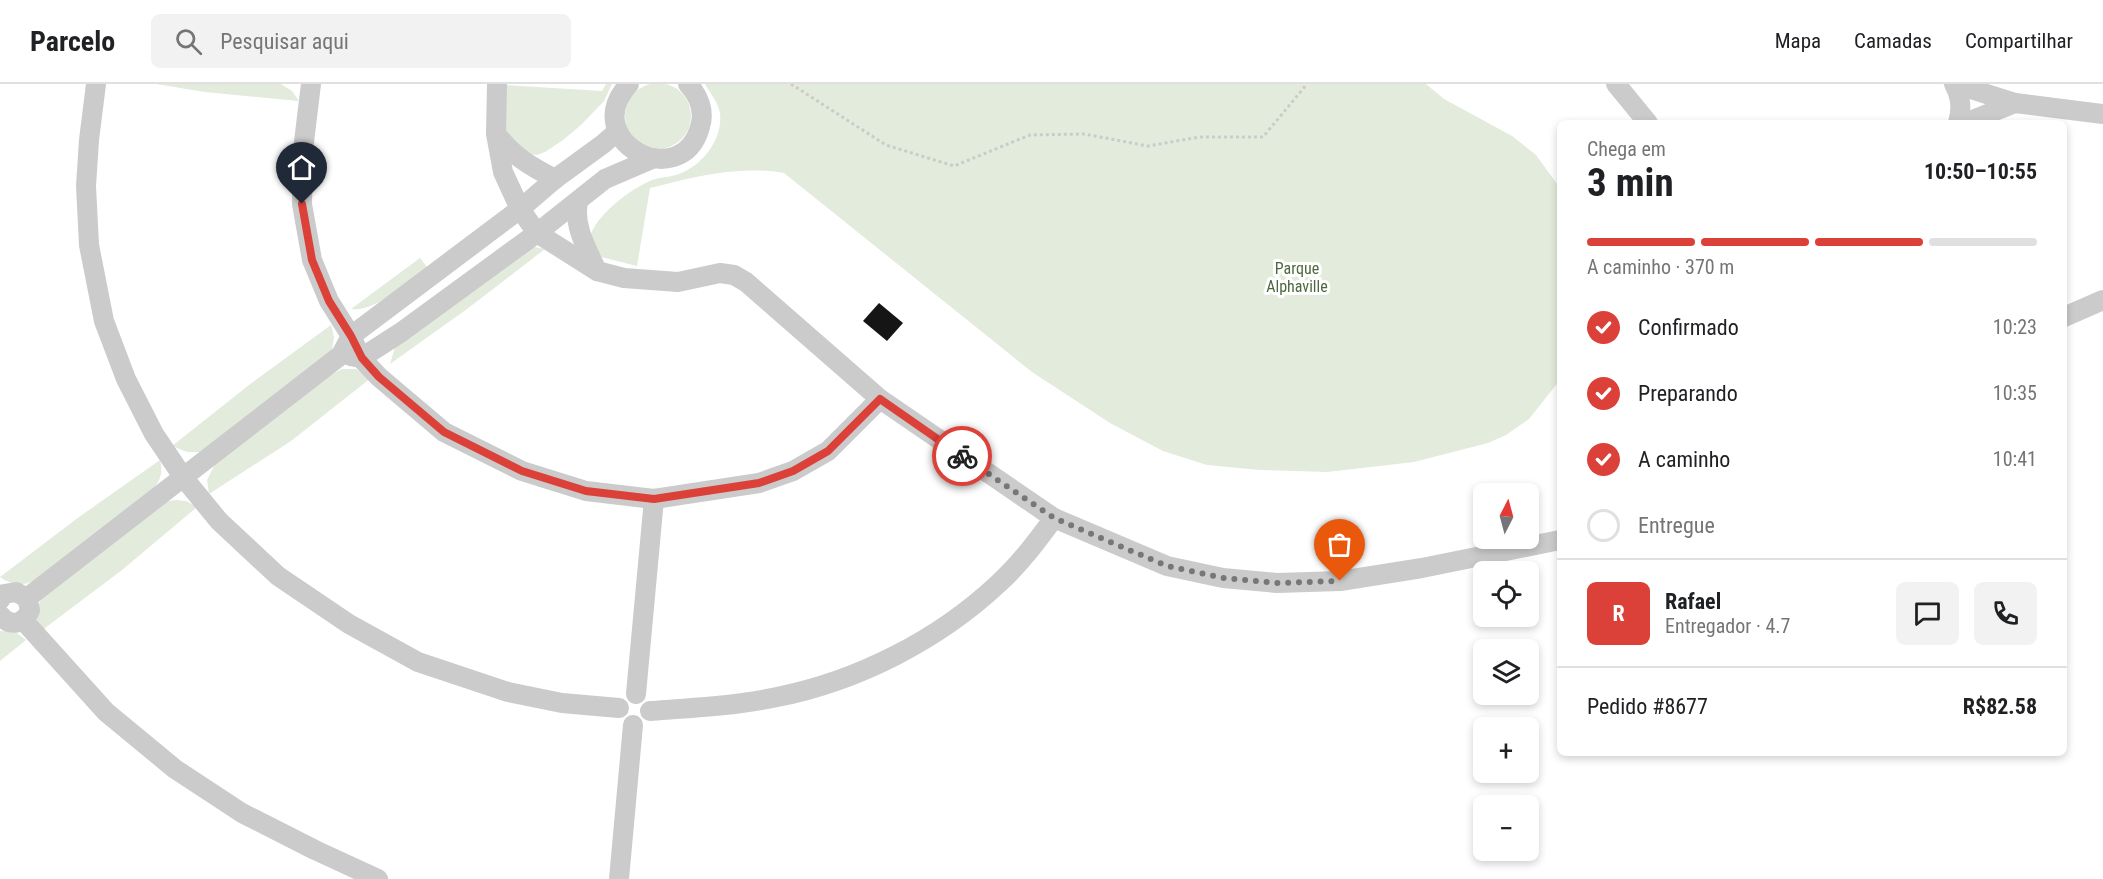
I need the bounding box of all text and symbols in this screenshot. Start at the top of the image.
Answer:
search box [151,14,571,68]
text: Parcelo [30,25,115,58]
icon: search [172,25,205,58]
text: Pesquisar aqui [220,29,349,54]
text: Mapa [1775,29,1821,53]
text: Camadas [1854,29,1932,53]
text: Compartilhar [1965,29,2073,53]
text: Chega em [1587,137,1666,161]
pin [276,142,327,204]
icon: home [285,151,318,184]
text: 10:50–10:55 [1924,159,2037,184]
text: 3 min [1587,160,1674,206]
text: A caminho · 370 m [1587,255,1734,279]
park label: Parque Alphaville [1266,259,1328,296]
icon: check [1587,311,1620,344]
text: Confirmado [1638,315,1739,340]
text: 10:23 [1993,315,2037,339]
icon: check [1587,377,1620,410]
text: Preparando [1638,381,1738,406]
text: 10:35 [1993,381,2037,405]
courier [932,426,992,486]
icon: bike [946,440,979,473]
icon: check [1587,443,1620,476]
text: A caminho [1638,447,1730,472]
text: 10:41 [1993,447,2037,471]
north arrow [1473,483,1539,549]
map controls [1473,483,1539,861]
text: Entregue [1638,513,1715,538]
pin [1314,519,1365,581]
icon: bag [1323,528,1356,561]
button: locate [1473,561,1539,627]
button: chat [1896,582,1959,645]
button: phone [1974,582,2037,645]
text: Rafael [1665,589,1721,614]
text: R [1612,601,1625,626]
text: Entregador · 4.7 [1665,614,1790,638]
button: layers [1473,639,1539,705]
text: Pedido #8677 [1587,694,1708,719]
text: R$82.58 [1963,694,2037,719]
button: + [1473,717,1539,783]
button: − [1473,795,1539,861]

